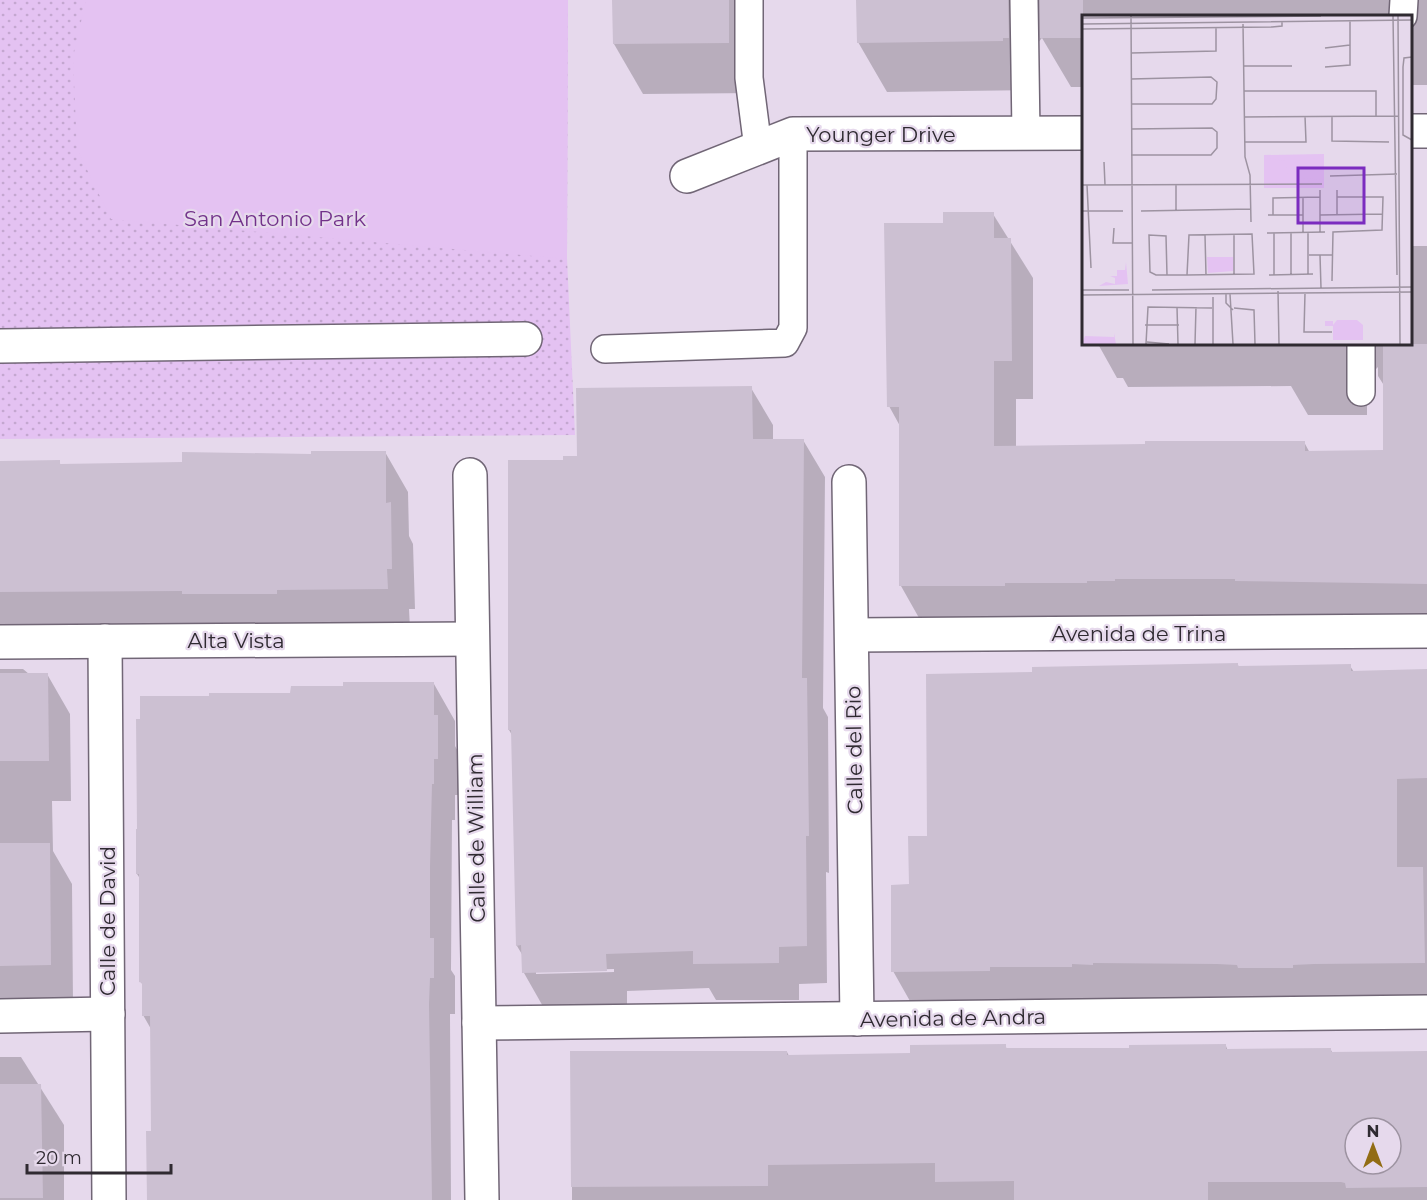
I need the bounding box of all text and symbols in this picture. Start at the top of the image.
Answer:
inset map [1082,15,1412,345]
street label: Younger Drive [806,122,956,147]
park label: San Antonio Park [184,206,366,231]
street label: Avenida de Trina [1052,621,1226,646]
street label: Alta Vista [187,628,285,653]
street label: Calle del Rio [840,685,868,815]
street label: Calle de William [462,753,490,923]
street label: Calle de David [95,846,120,996]
street label: Avenida de Andra [860,1004,1046,1032]
north arrow [1343,1116,1403,1176]
text: N [1367,1122,1379,1141]
scale bar [27,1137,171,1175]
text: 20 m [36,1147,82,1169]

